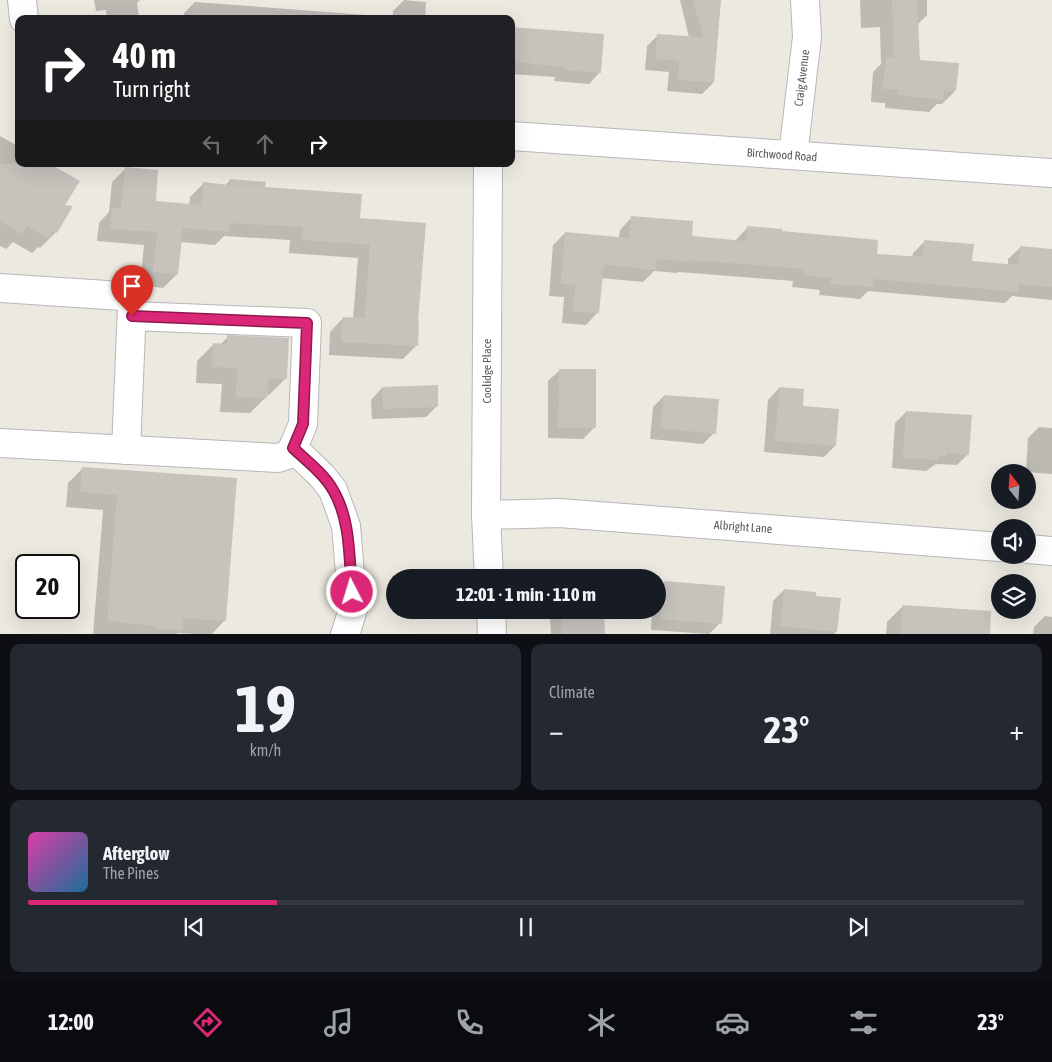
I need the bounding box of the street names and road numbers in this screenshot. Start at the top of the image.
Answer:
street label: Craig Avenue [792,49,812,107]
street label: Birchwood Road [746,146,818,164]
street label: Coolidge Place [480,339,494,403]
street label: Albright Lane [713,518,773,536]

